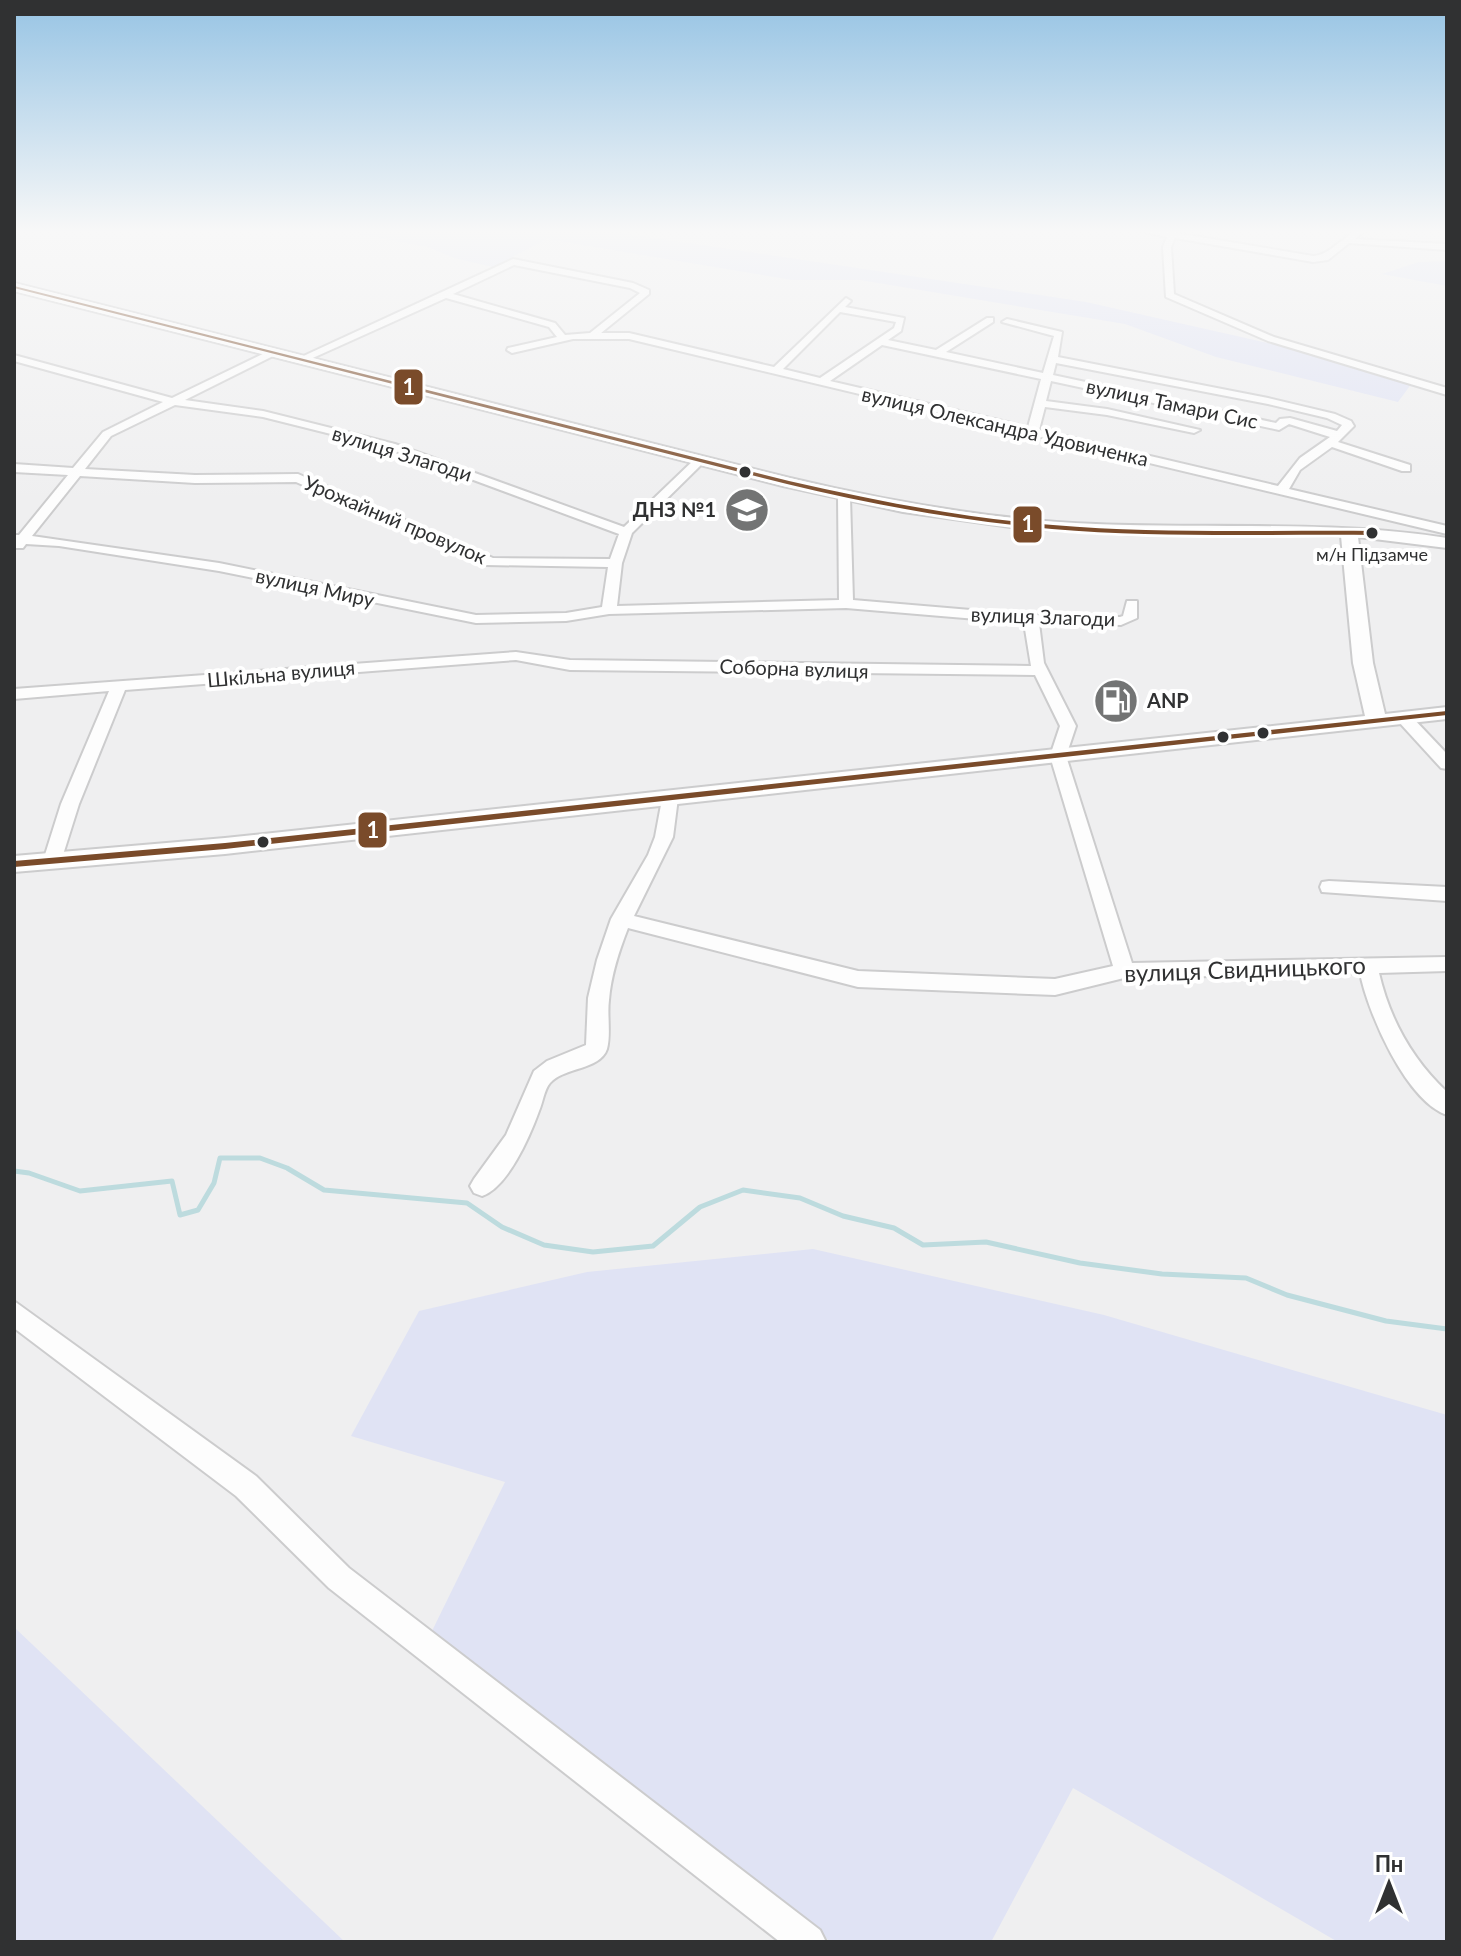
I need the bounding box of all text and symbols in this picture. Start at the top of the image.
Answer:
line badge: 1 [393,368,424,406]
text: 1 [403,373,415,400]
street label: вулиця Тамари Сис [1084,373,1261,433]
street label: вулиця Олександра Удовиченка [860,381,1151,471]
street label: вулиця Злагоди [330,420,475,486]
unlabelled marker [737,464,753,480]
street label: Урожайний провулок [300,470,491,569]
school or university icon: ДНЗ №1 [723,486,771,534]
place label: ДНЗ №1 [633,497,716,521]
line badge: 1 [1012,505,1043,544]
text: 1 [1022,510,1034,537]
marker: м/н Підзамче [1364,525,1380,541]
place label: м/н Підзамче [1316,543,1428,565]
street label: вулиця Миру [254,563,377,611]
street label: вулиця Злагоди [970,601,1116,631]
street label: Соборна вулиця [719,653,869,683]
street label: Шкільна вулиця [206,655,356,691]
fuel station icon: ANP [1092,677,1140,725]
place label: ANP [1146,688,1189,712]
unlabelled marker [1255,725,1271,741]
unlabelled marker [1215,729,1231,745]
line badge: 1 [357,811,388,849]
text: 1 [367,816,379,843]
unlabelled marker [255,834,271,850]
street label: вулиця Свидницького [1124,950,1366,987]
north arrow [1349,1844,1429,1924]
text: Пн [1375,1850,1403,1877]

